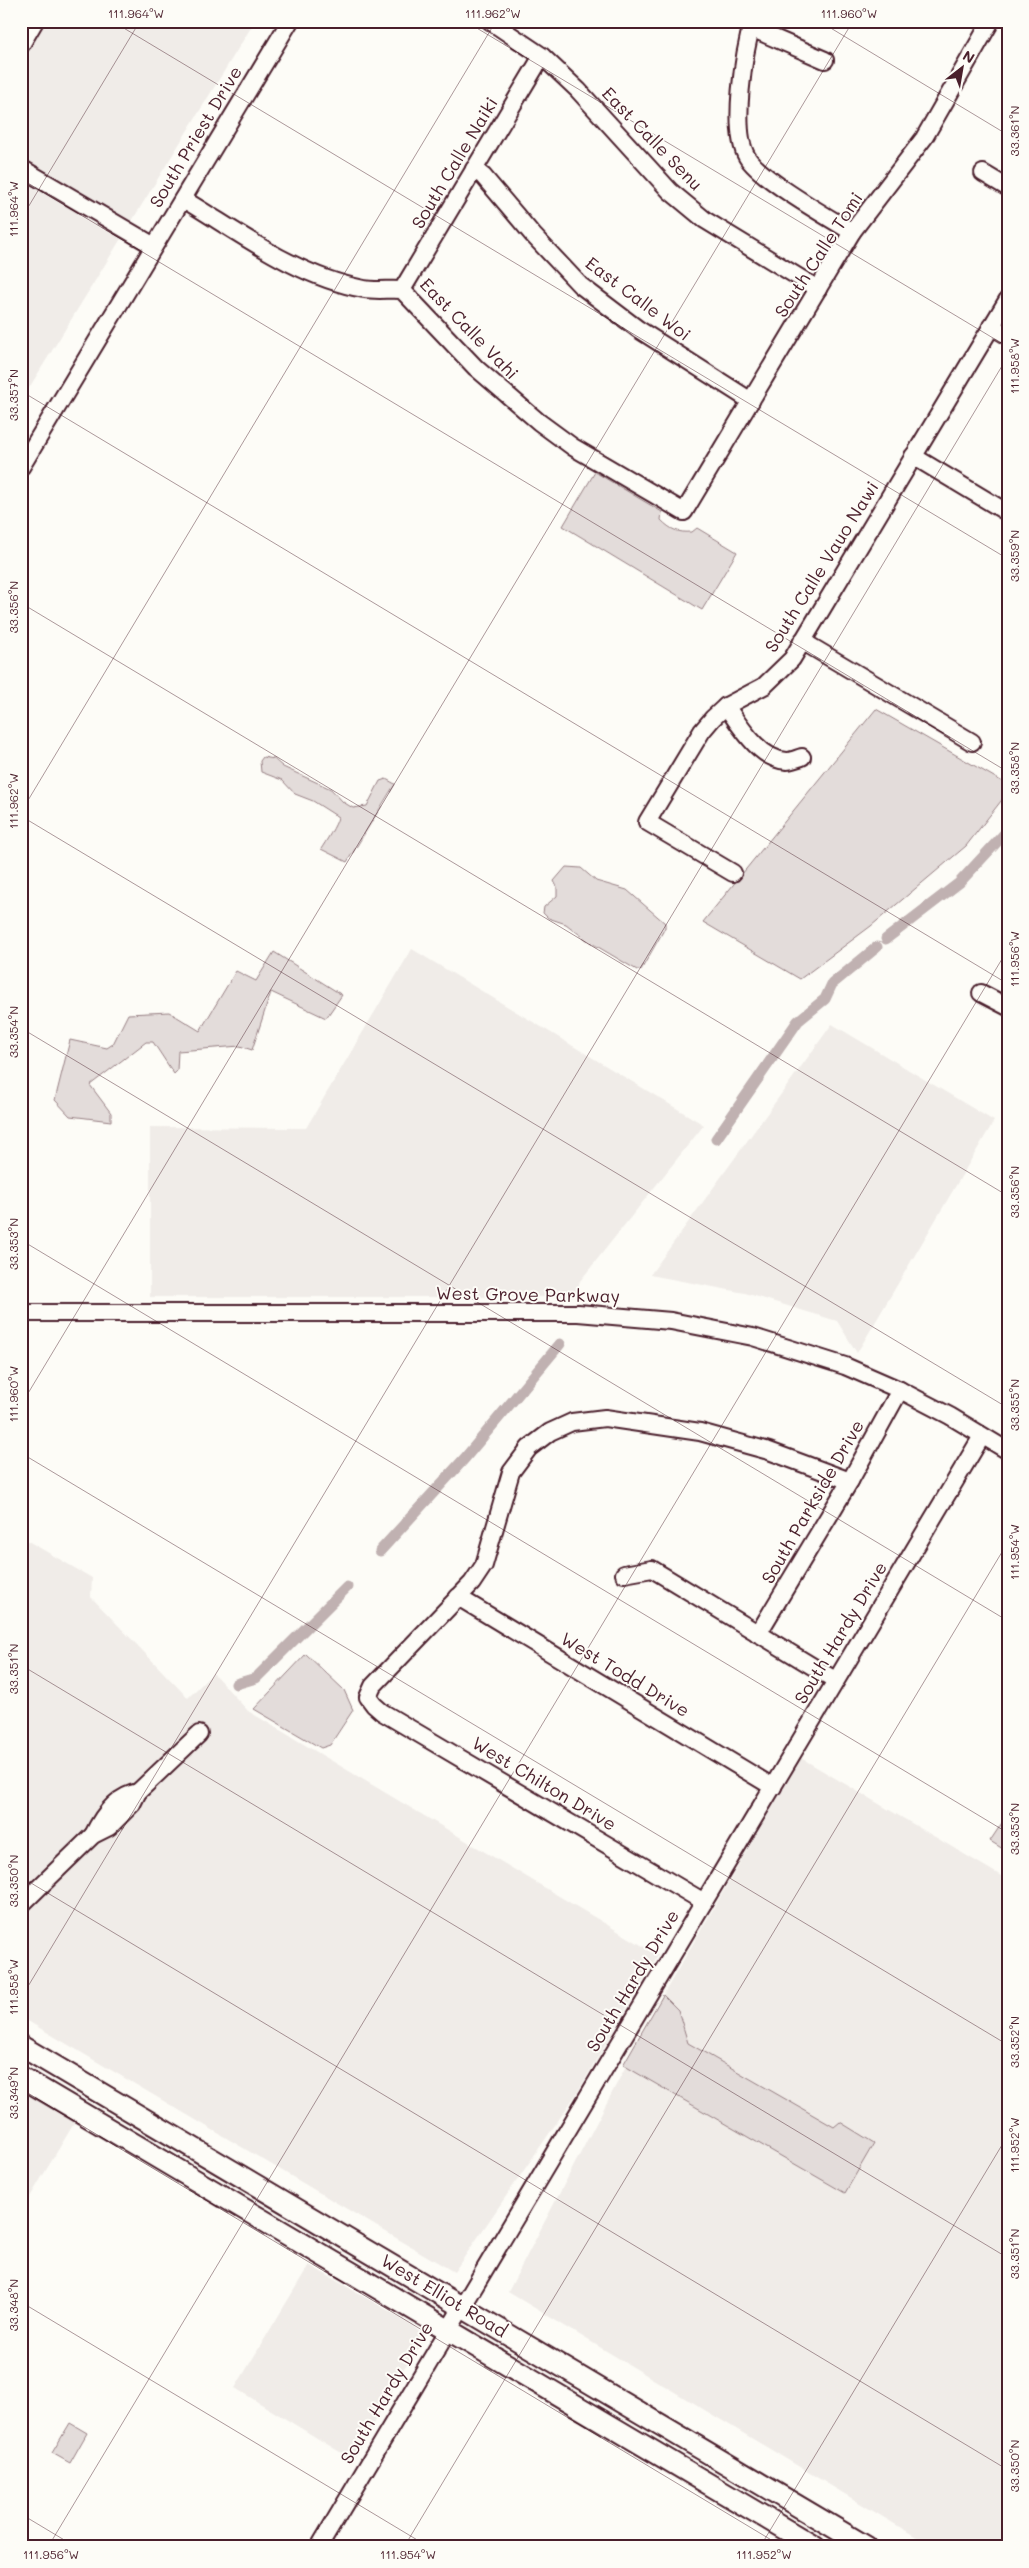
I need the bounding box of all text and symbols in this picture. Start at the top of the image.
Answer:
text: 111.964°W [108,5,164,21]
text: 111.962°W [465,5,521,21]
text: 111.960°W [821,5,877,21]
north arrow [936,42,986,92]
text: N [959,46,978,67]
street label: South Priest Drive [143,61,247,212]
street label: East Calle Senu [597,81,708,195]
street label: South Calle Naiki [405,92,503,233]
text: 33.361°N [1006,106,1022,156]
text: 111.964°W [5,181,21,237]
street label: South Calle Tomi [769,187,868,322]
street label: East Calle Woi [581,251,696,346]
street label: East Calle Vahi [415,272,524,384]
text: 111.958°W [1006,338,1022,394]
text: 33.357°N [5,369,21,421]
street label: South Calle Vauo Nawi [759,476,884,657]
text: 33.359°N [1006,530,1022,582]
text: 33.356°N [5,581,21,633]
text: 33.358°N [1006,742,1022,794]
text: 111.962°W [5,773,21,829]
text: 111.956°W [1006,931,1022,987]
text: 33.354°N [5,1006,21,1058]
text: 33.356°N [1006,1166,1022,1218]
text: 33.353°N [5,1218,21,1270]
street label: West Grove Parkway [436,1280,620,1308]
text: 111.960°W [5,1366,21,1422]
text: 33.355°N [1006,1379,1022,1431]
street label: South Parkside Drive [755,1415,869,1588]
text: 111.954°W [1006,1524,1022,1580]
street label: South Hardy Drive [788,1557,892,1708]
street label: West Todd Drive [557,1626,694,1722]
text: 33.351°N [5,1644,21,1694]
street label: West Chilton Drive [468,1731,621,1836]
text: 33.353°N [1006,1803,1022,1855]
text: 33.350°N [5,1855,21,1907]
street label: South Hardy Drive [580,1905,684,2056]
text: 111.958°W [5,1959,21,2015]
text: 33.352°N [1006,2016,1022,2068]
text: 33.349°N [5,2067,21,2119]
text: 111.952°W [1006,2117,1022,2173]
text: 33.351°N [1006,2229,1022,2279]
street label: West Elliot Road [377,2248,512,2342]
text: 33.348°N [5,2279,21,2331]
street label: South Hardy Drive [334,2317,438,2468]
text: 33.350°N [1006,2440,1022,2492]
text: 111.956°W [23,2546,79,2562]
text: 111.954°W [380,2546,436,2562]
text: 111.952°W [736,2546,792,2562]

